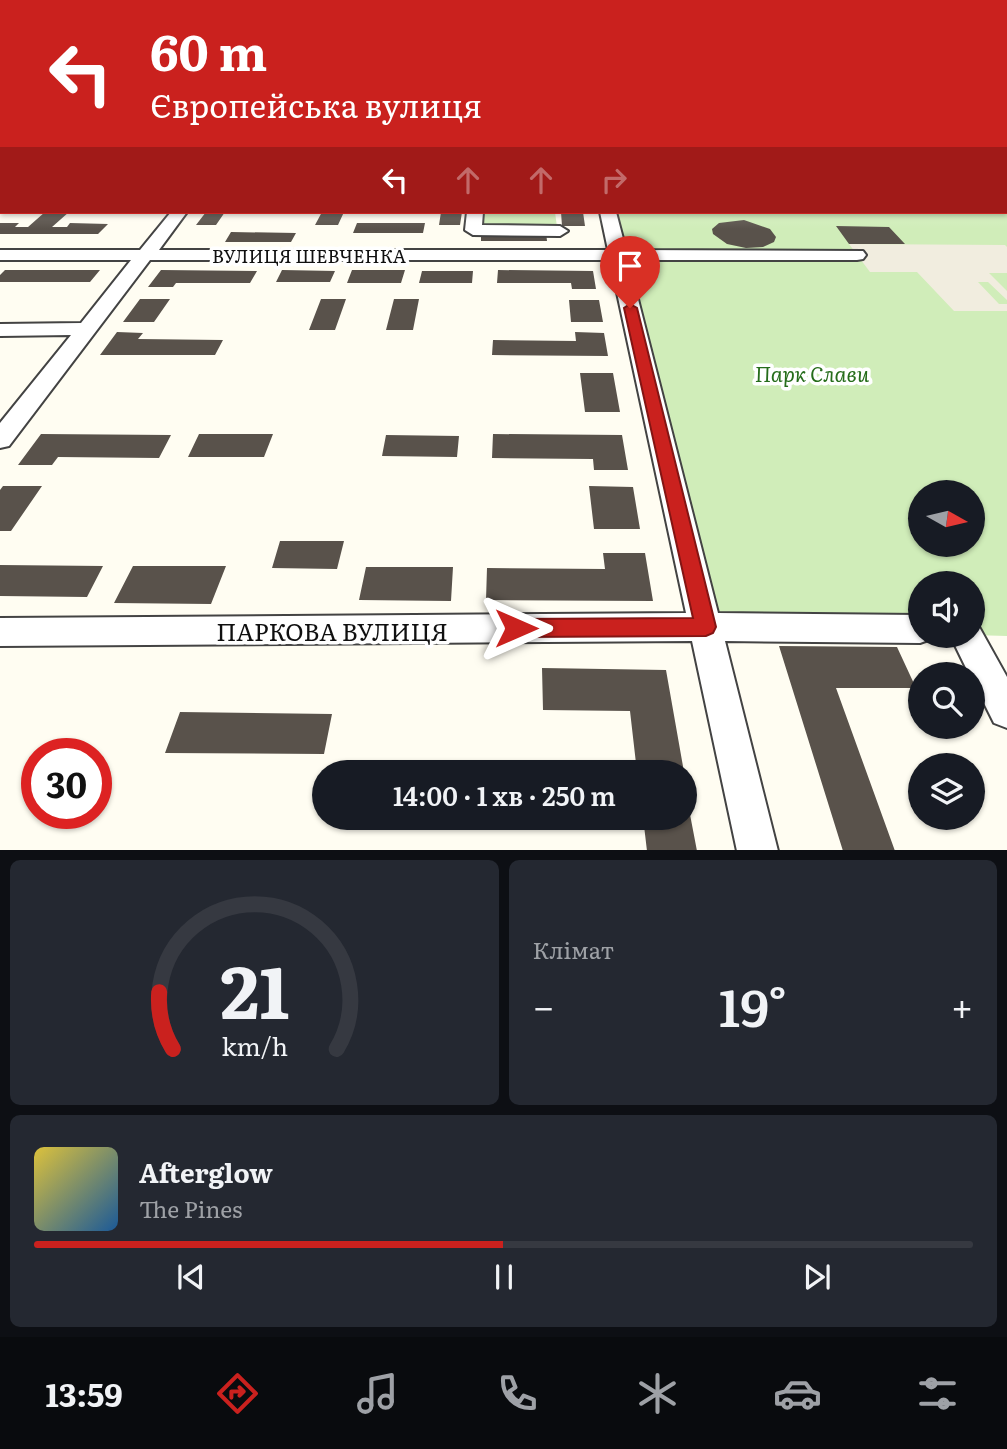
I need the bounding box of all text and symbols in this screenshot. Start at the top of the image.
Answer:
text: 60 m [150,13,267,86]
icon: left [35,28,126,119]
text: Європейська вулиця [150,80,482,128]
icon: left [376,161,414,199]
icon: ahead [449,161,487,199]
icon: ahead [522,161,560,199]
icon: right [595,161,633,199]
pin [600,236,660,308]
street label: ВУЛИЦЯ ШЕВЧЕНКА [212,242,406,269]
icon: arrive [611,247,649,285]
park label: Парк Слави [755,357,870,388]
north arrow [908,480,985,556]
map controls [908,480,985,830]
button: sound [908,571,985,648]
position arrow [479,591,553,665]
street label: ПАРКОВА ВУЛИЦЯ [216,613,448,648]
button: search [908,662,985,739]
speed limit sign: 30 [21,738,112,829]
button: layers [908,753,985,830]
text: 14:00 · 1 хв · 250 m [393,775,616,814]
text: Клімат [533,932,614,966]
text: 21 [220,933,289,1041]
text: 19° [719,966,787,1043]
text: − [533,976,555,1033]
text: + [951,976,973,1033]
text: km/h [221,1026,288,1063]
text: Afterglow [139,1152,273,1191]
text: The Pines [139,1191,242,1225]
icon: previous [172,1258,210,1296]
icon: pause [485,1258,523,1296]
icon: next [798,1258,836,1296]
text: 13:59 [45,1369,123,1417]
icon: directions [213,1369,262,1418]
icon: music [353,1369,402,1418]
icon: phone [493,1369,542,1418]
icon: climate [633,1369,682,1418]
icon: car [773,1369,822,1418]
icon: filters [913,1369,962,1418]

